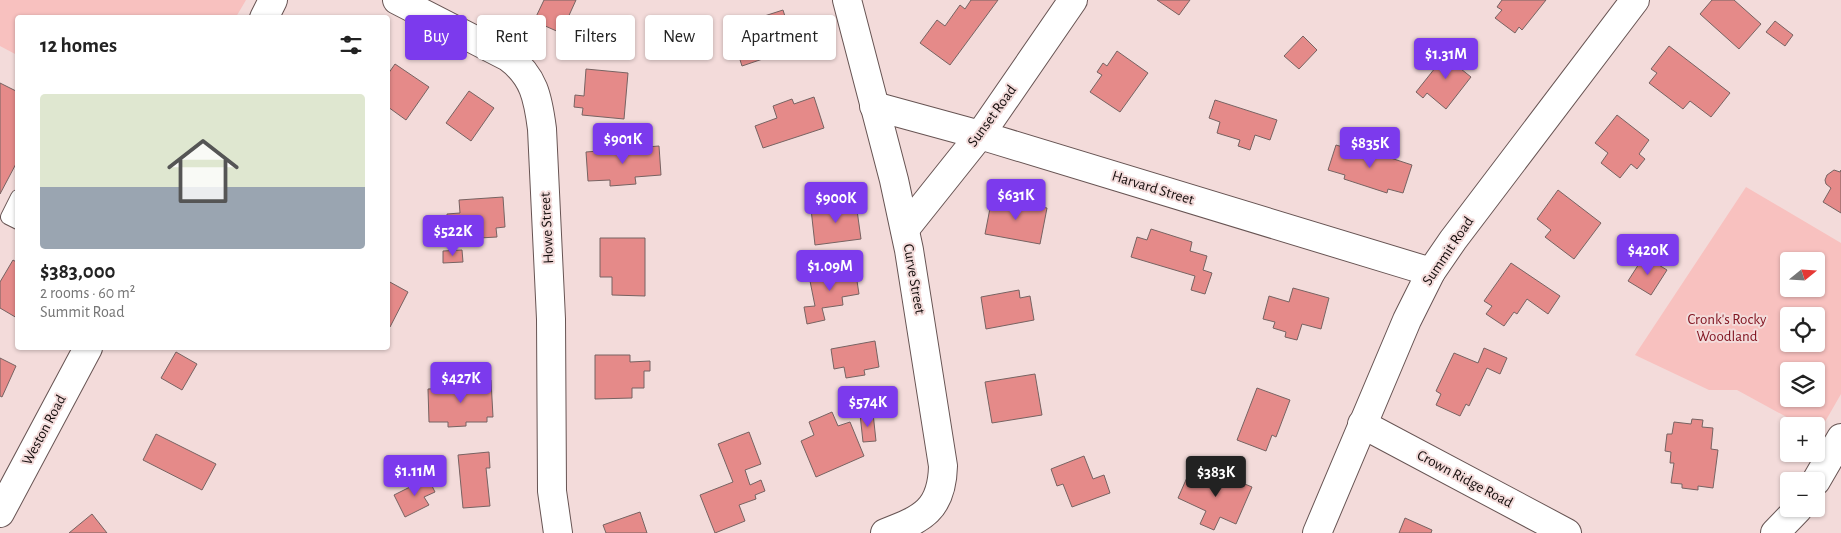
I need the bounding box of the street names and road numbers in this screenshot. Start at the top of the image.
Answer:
street label: Sunset Road [965,82,1019,149]
street label: Harvard Street [1110,168,1196,208]
street label: Howe Street [538,192,556,264]
street label: Summit Road [1420,214,1476,288]
street label: Curve Street [900,243,928,315]
street label: Weston Road [19,392,69,468]
street label: Crown Ridge Road [1415,447,1516,511]

